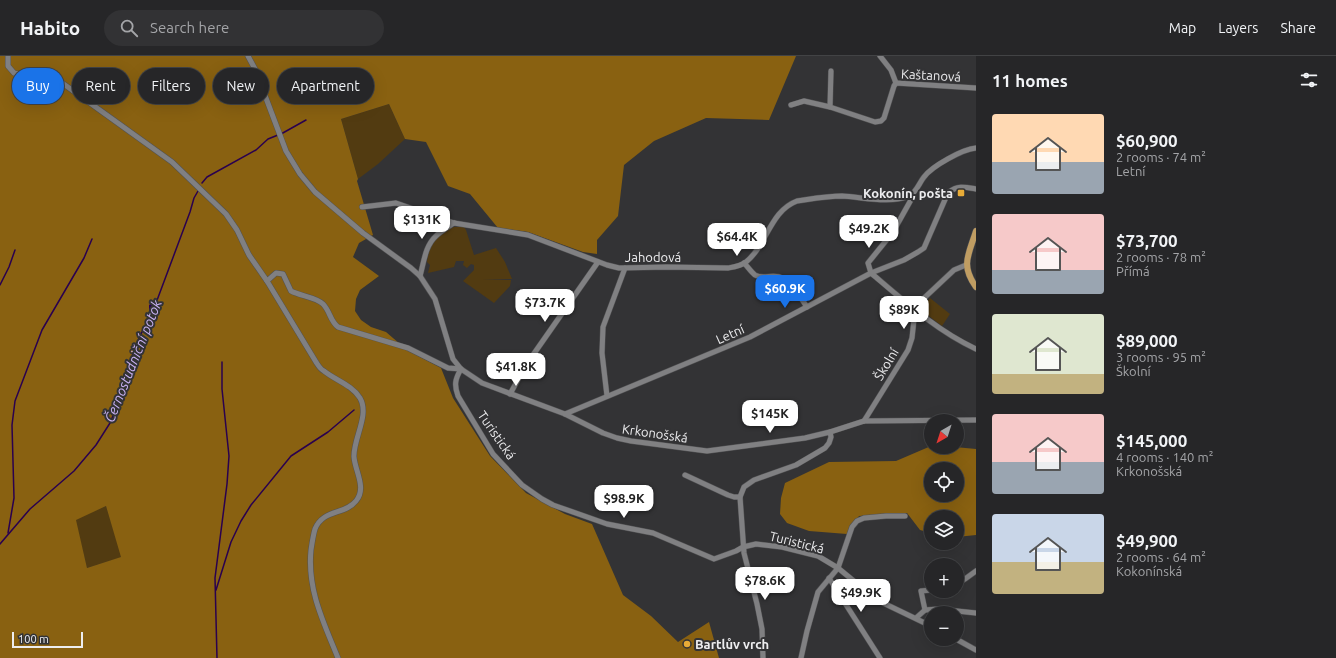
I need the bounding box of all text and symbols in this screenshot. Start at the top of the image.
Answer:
search box [104,10,384,46]
text: Habito [20,17,80,39]
icon: search [118,17,140,39]
text: Search here [150,19,229,36]
text: Map [1169,20,1196,36]
text: Layers [1218,20,1258,36]
text: Share [1280,20,1316,36]
street label: Kaštanová [901,66,961,84]
chip: Buy [12,68,64,104]
chip: Rent [72,68,130,104]
chip: Filters [138,68,205,104]
chip: New [213,68,269,104]
chip: Apartment [277,68,374,104]
icon: filters [1298,69,1320,91]
text: 11 homes [992,71,1068,90]
icon: home [1024,130,1072,178]
text: $60,900 [1116,131,1178,150]
text: 2 rooms · 74 m² [1116,150,1206,164]
text: Letní [1116,164,1145,178]
place label: Kokonín, pošta [863,186,953,200]
marker: Kokonín, pošta [956,188,966,198]
pin: $131K [394,206,450,240]
text: $131K [403,212,441,226]
pin: $49.2K [836,215,902,249]
text: $49.2K [848,221,890,235]
pin: $64.4K [704,223,770,257]
text: $64.4K [716,229,758,243]
icon: home [1024,230,1072,278]
text: $73,700 [1116,231,1178,250]
street label: Jahodová [625,250,681,264]
text: 2 rooms · 78 m² [1116,250,1206,264]
text: Přímá [1116,264,1150,278]
pin: $60.9K [752,275,818,309]
text: $60.9K [764,281,806,295]
pin: $73.7K [512,289,578,323]
text: $73.7K [524,295,566,309]
water label: Černostudniční potok [100,296,165,425]
pin: $89K [880,296,928,330]
text: $89K [889,302,919,316]
street label: Letní [714,321,747,346]
icon: home [1024,330,1072,378]
text: $89,000 [1116,331,1178,350]
street label: Školní [871,345,901,382]
text: 3 rooms · 95 m² [1116,350,1206,364]
pin: $41.8K [483,353,549,387]
text: $41.8K [495,359,537,373]
text: Školní [1116,364,1151,378]
pin: $145K [742,400,798,434]
text: $145K [751,406,789,420]
street label: Turistická [475,408,519,462]
north arrow [924,414,964,454]
map controls [924,414,964,646]
street label: Krkonošská [621,421,689,445]
icon: home [1024,430,1072,478]
text: $145,000 [1116,431,1187,450]
text: 4 rooms · 140 m² [1116,450,1213,464]
button: locate [924,462,964,502]
text: Krkonošská [1116,464,1182,478]
pin: $98.9K [591,485,657,519]
text: $98.9K [603,491,645,505]
button: layers [924,510,964,550]
street label: Turistická [768,528,826,556]
icon: home [1024,530,1072,578]
text: $49,900 [1116,531,1178,550]
text: 2 rooms · 64 m² [1116,550,1206,564]
button: + [924,558,964,598]
text: Kokonínská [1116,564,1182,578]
pin: $78.6K [732,567,798,601]
text: $78.6K [744,573,786,587]
pin: $49.9K [828,579,894,613]
text: $49.9K [840,585,882,599]
button: − [924,606,964,646]
scale bar [12,630,83,649]
text: 100 m [18,633,49,645]
place label: Bartlův vrch [695,637,769,651]
marker: Bartlův vrch [682,639,692,649]

